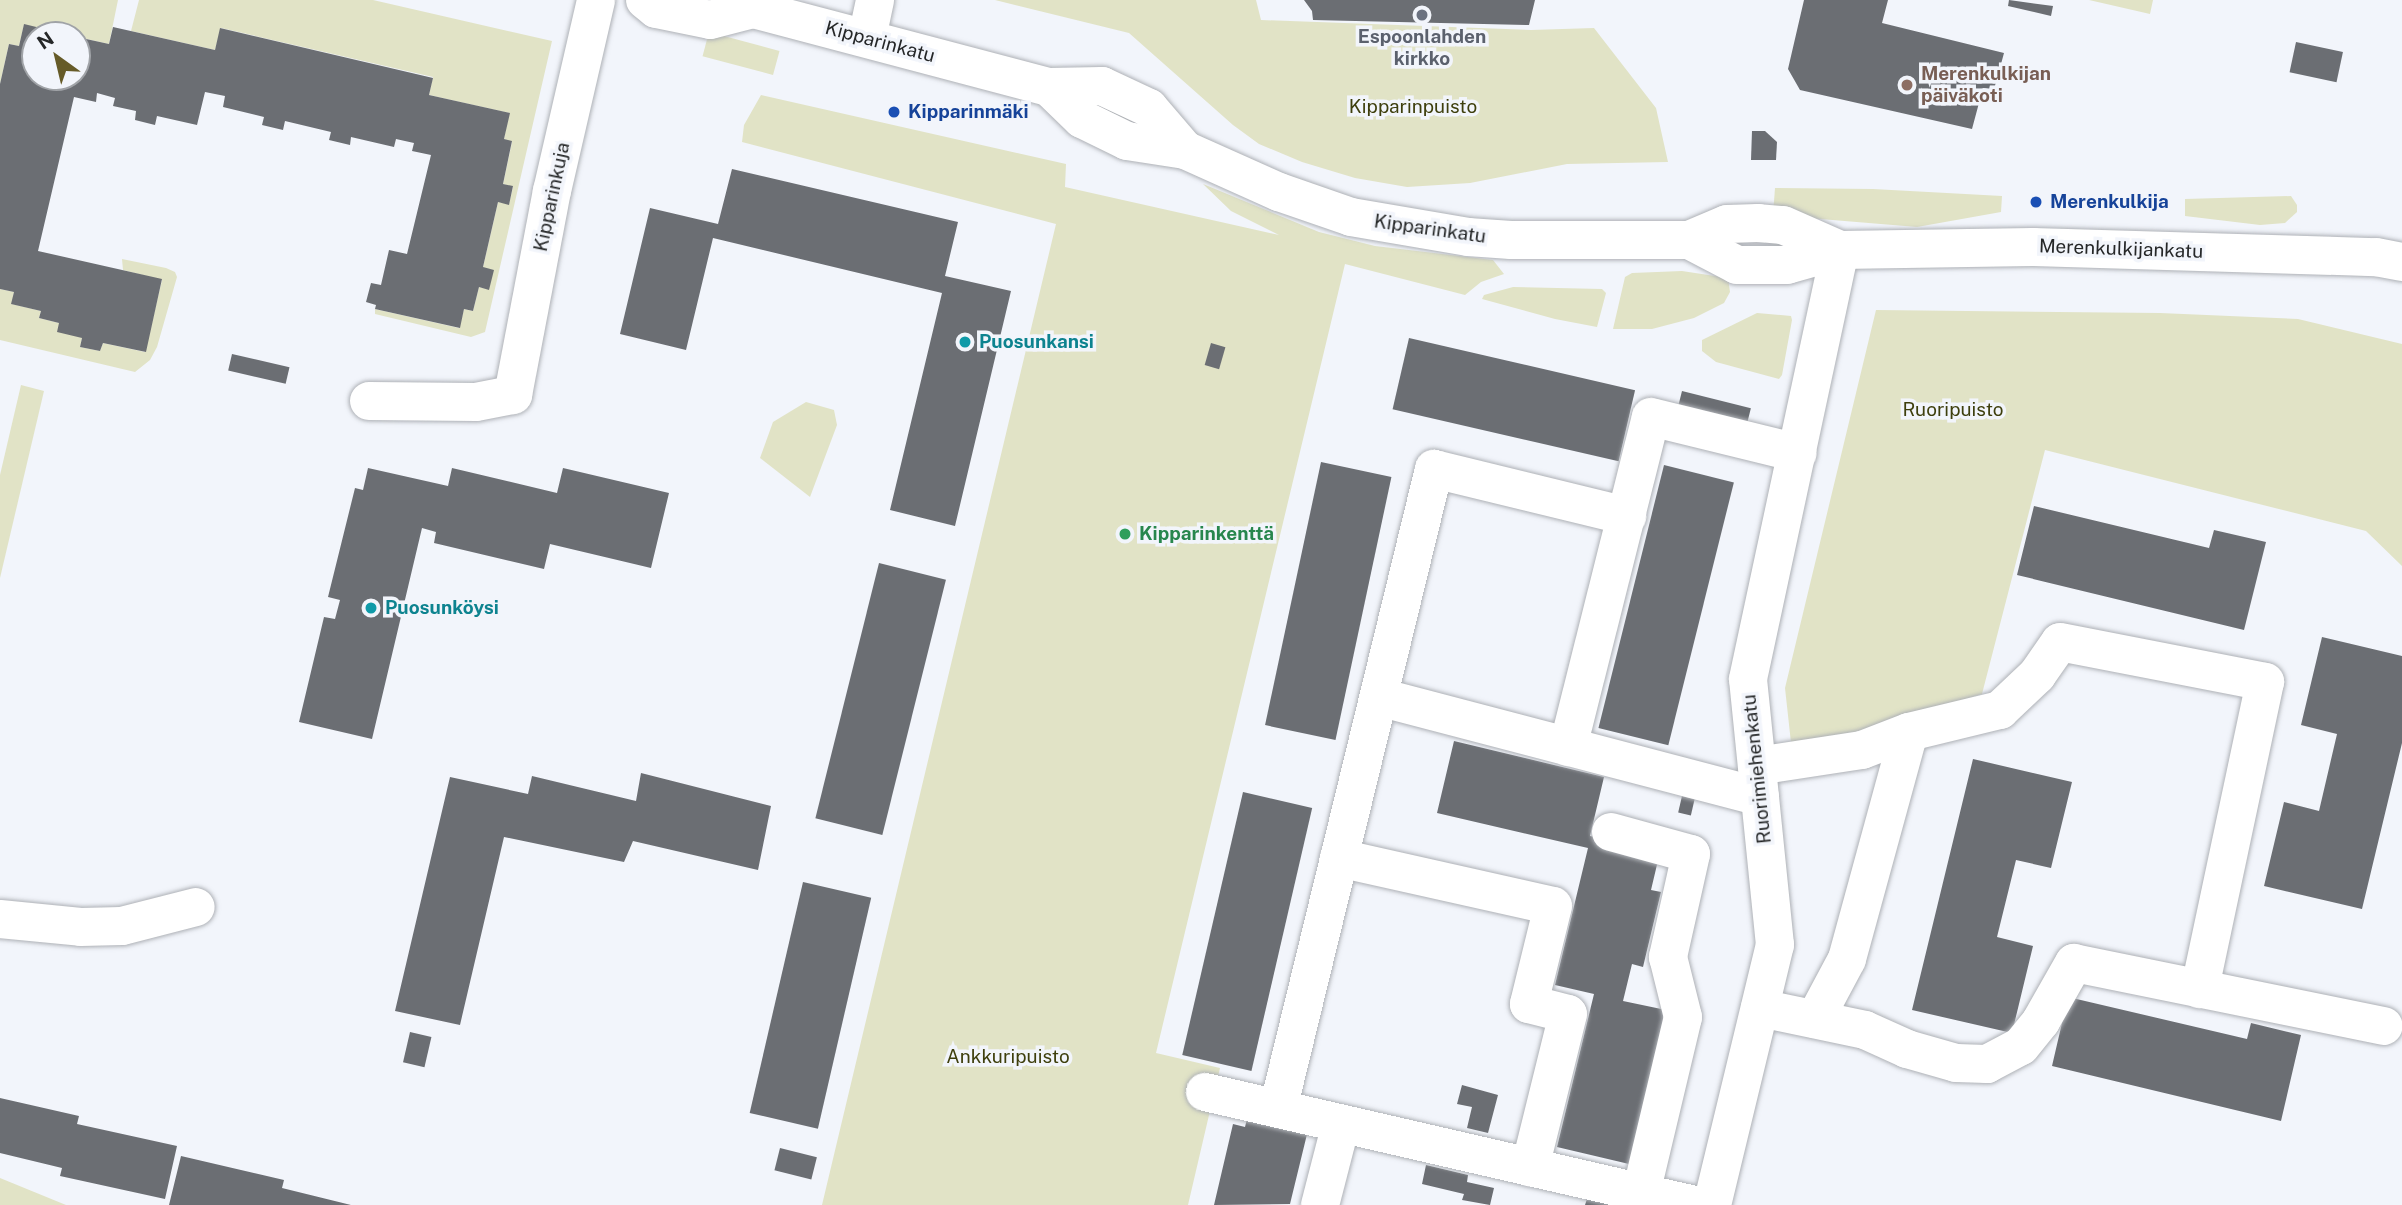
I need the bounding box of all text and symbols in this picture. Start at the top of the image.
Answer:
marker: Espoonlahden kirkko [1414,7,1430,23]
street label: Kipparinkatu [823,16,937,68]
north arrow [21,21,91,91]
place label: Espoonlahden kirkko [1358,26,1486,70]
text: N [33,27,58,54]
place label: Merenkulkijan päiväkoti [1921,63,2051,107]
marker: Merenkulkijan päiväkoti [1899,77,1915,93]
park label: Kipparinpuisto [1349,96,1477,118]
place label: Kipparinmäki [908,101,1029,123]
marker: Kipparinmäki [886,104,902,120]
street label: Kipparinkuja [529,140,575,254]
place label: Merenkulkija [2050,191,2169,213]
marker: Merenkulkija [2028,194,2044,210]
street label: Kipparinkatu [1373,210,1487,248]
street label: Merenkulkijankatu [2038,235,2204,263]
place label: Puosunkansi [979,331,1094,353]
marker: Puosunkansi [957,334,973,350]
park label: Ruoripuisto [1902,399,2004,421]
place label: Kipparinkenttä [1139,523,1274,545]
marker: Kipparinkenttä [1117,526,1133,542]
place label: Puosunköysi [385,597,499,619]
marker: Puosunköysi [363,600,379,616]
street label: Ruorimiehenkatu [1738,693,1776,845]
park label: Ankkuripuisto [946,1046,1070,1068]

